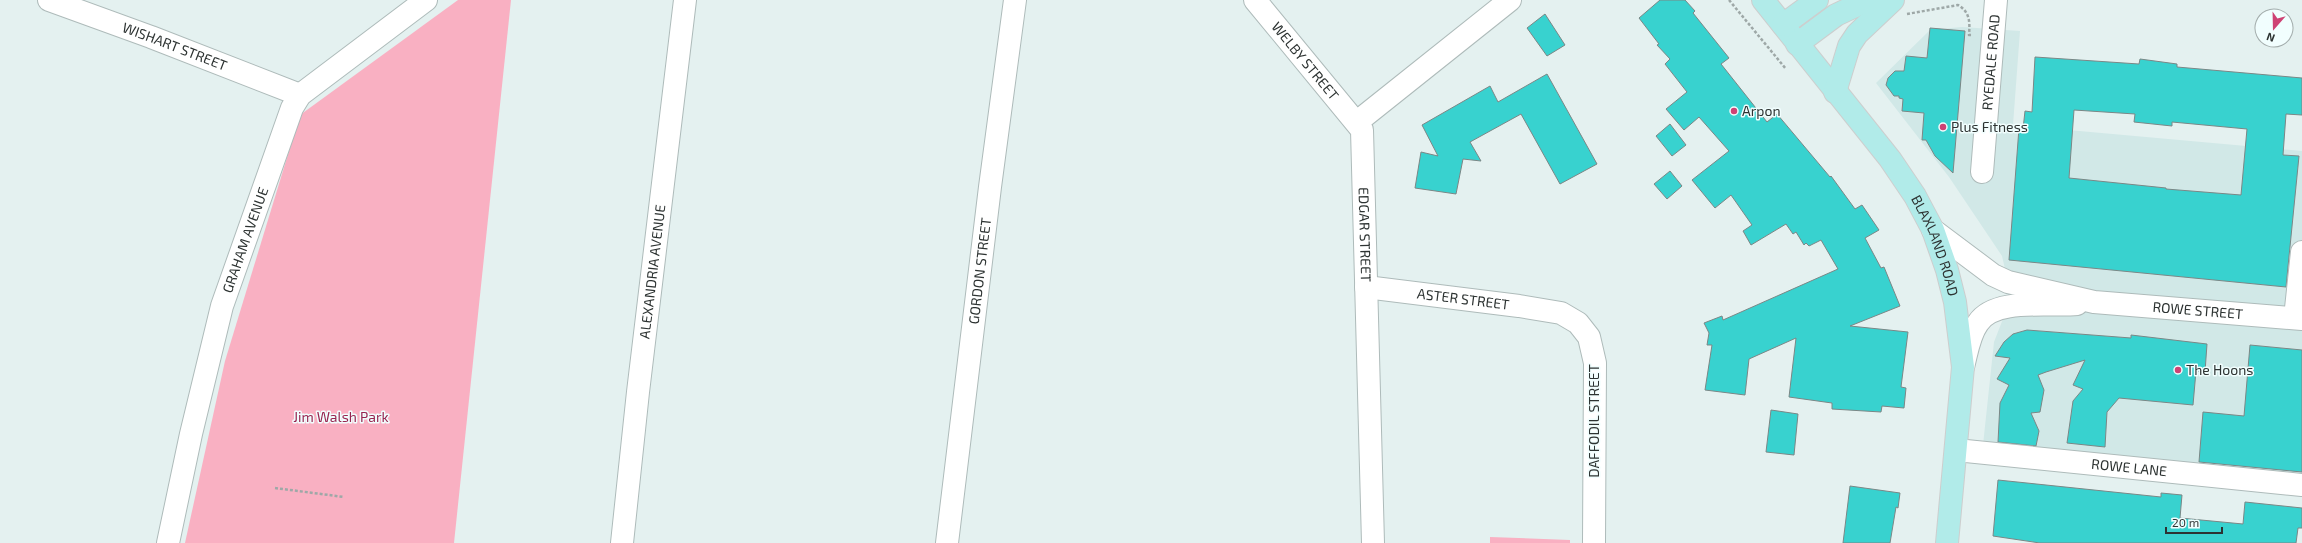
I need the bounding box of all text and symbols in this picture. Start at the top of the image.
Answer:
north arrow [2254,8,2294,48]
street label: RYEDALE ROAD [1978,14,2003,111]
street label: WISHART STREET [120,18,230,74]
street label: WELBY STREET [1269,18,1343,103]
text: N [2264,30,2276,45]
place label: Arpon [1742,102,1781,119]
marker: Arpon [1729,106,1739,116]
place label: Plus Fitness [1951,118,2028,135]
marker: Plus Fitness [1938,122,1948,132]
street label: GRAHAM AVENUE [218,185,271,295]
street label: EDGAR STREET [1356,187,1375,282]
street label: BLAXLAND ROAD [1908,192,1962,298]
street label: ALEXANDRIA AVENUE [635,203,668,340]
street label: GORDON STREET [965,217,994,325]
street label: ASTER STREET [1416,284,1510,313]
street label: ROWE STREET [2152,298,2244,322]
place label: The Hoons [2186,361,2253,378]
street label: DAFFODIL STREET [1585,364,1602,478]
marker: The Hoons [2173,365,2183,375]
park label: Jim Walsh Park [293,408,389,425]
street label: ROWE LANE [2091,455,2168,479]
scale bar [2166,509,2222,535]
text: 20 m [2172,515,2199,529]

